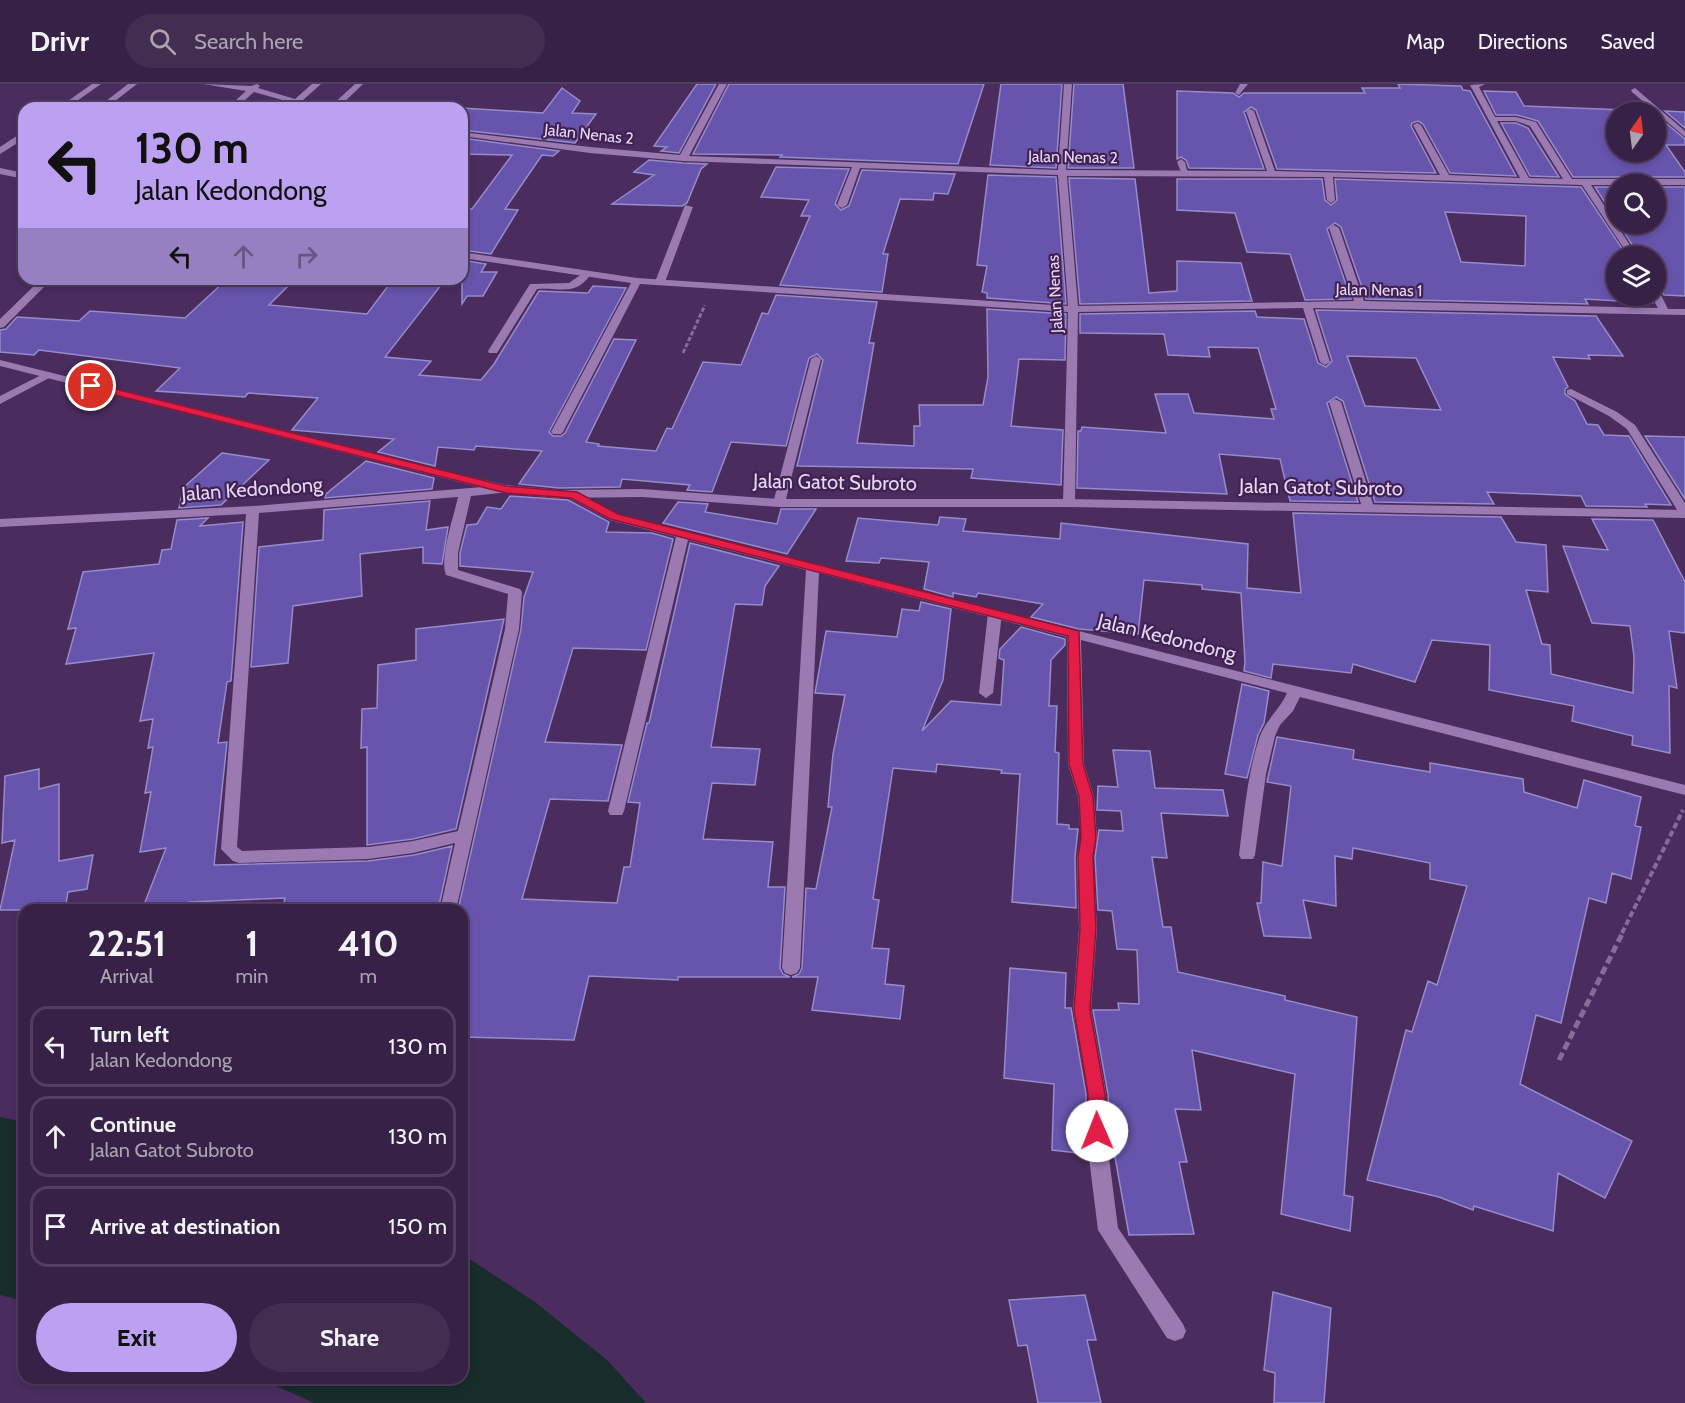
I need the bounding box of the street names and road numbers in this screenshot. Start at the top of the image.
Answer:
street label: Jalan Nenas 2 [542,120,635,148]
street label: Jalan Nenas 2 [1027,147,1118,167]
street label: Jalan Nenas [1043,254,1067,334]
street label: Jalan Nenas 1 [1334,280,1423,300]
street label: Jalan Gatot Subroto [752,469,917,495]
street label: Jalan Kedondong [179,472,325,506]
street label: Jalan Gatot Subroto [1238,474,1403,500]
street label: Jalan Kedondong [1094,608,1240,666]

